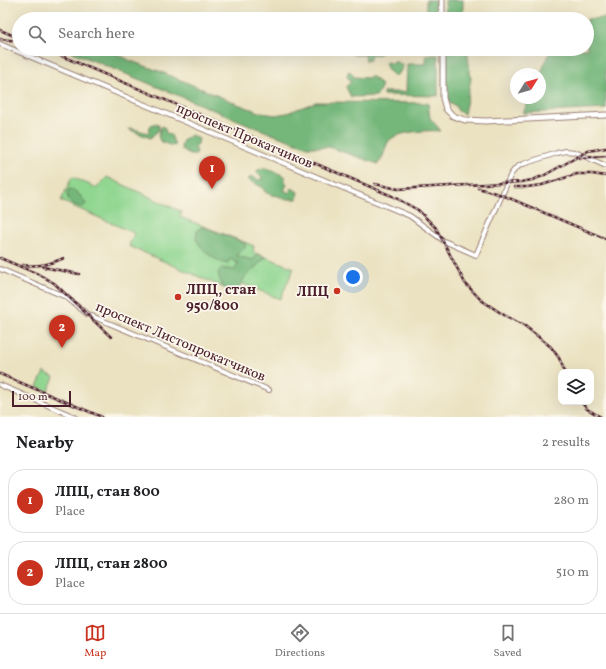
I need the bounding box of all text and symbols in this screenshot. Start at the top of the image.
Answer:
search box [12,12,594,56]
icon: search [26,23,48,45]
text: Search here [58,24,135,45]
north arrow [510,68,546,104]
street label: проспект Прокатчиков [173,99,316,174]
pin: 1 [199,156,225,189]
your location [343,267,363,287]
place label: ЛПЦ, стан 950/800 [186,281,256,316]
place label: ЛПЦ [297,283,329,302]
marker: ЛПЦ [332,286,342,296]
marker: ЛПЦ, стан 950/800 [173,292,183,302]
street label: проспект Листопрокатчиков [92,298,268,387]
pin: 2 [49,315,75,348]
map controls [558,369,594,405]
button: layers [558,369,594,405]
scale bar [12,389,71,408]
text: 100 m [18,390,48,405]
text: Nearby [16,432,74,455]
text: 2 results [542,434,590,452]
text: ЛПЦ, стан 800 [55,482,160,503]
text: 1 [27,492,33,510]
text: 280 m [553,492,589,510]
text: Place [55,503,85,521]
text: ЛПЦ, стан 2800 [55,554,168,575]
text: 2 [27,564,33,582]
text: 510 m [556,564,589,582]
text: Place [55,575,85,593]
tab: Map [84,622,106,661]
tab: Directions [275,622,325,661]
tab: Saved [493,622,522,661]

